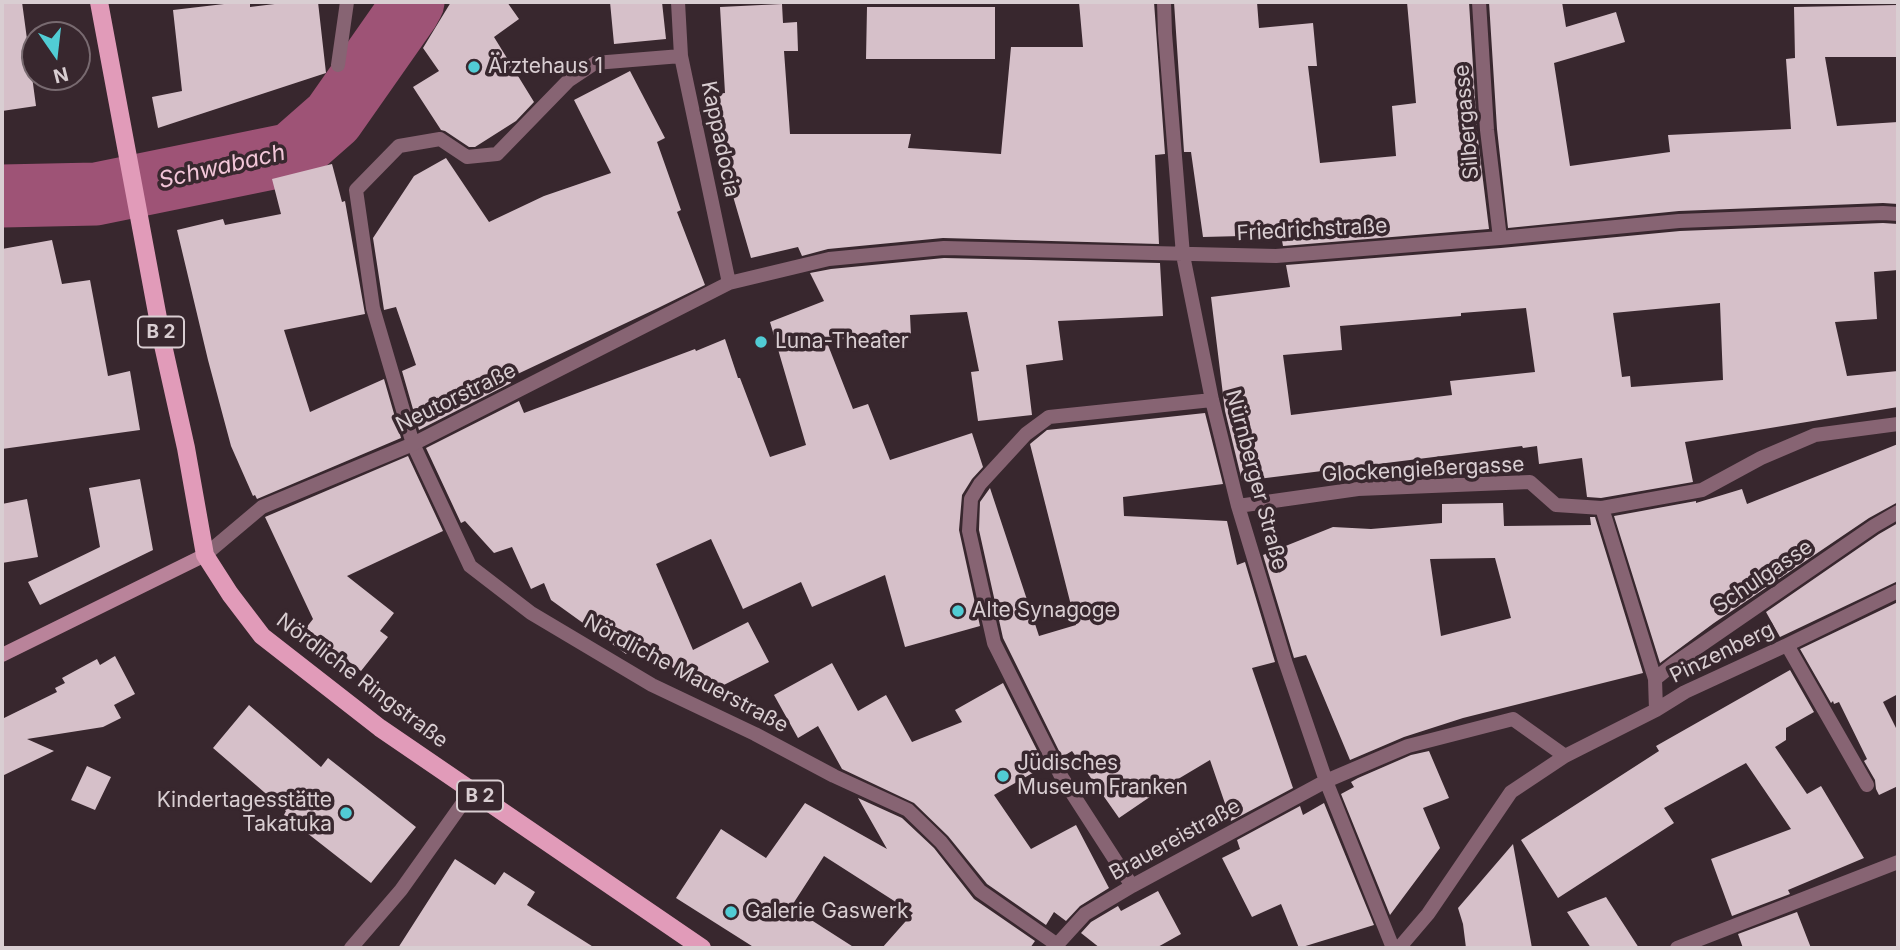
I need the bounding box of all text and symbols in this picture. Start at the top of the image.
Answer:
north arrow [21,21,91,91]
place label: Ärztehaus 1 [488,54,603,80]
marker: Ärztehaus 1 [466,59,482,75]
text: N [51,62,71,88]
street label: Silbergasse [1449,63,1485,181]
street label: Kappadocia [695,79,745,199]
water label: Schwabach [156,139,288,195]
street label: Friedrichstraße [1236,213,1388,247]
road number: B 2 [138,316,184,348]
place label: Luna-Theater [775,329,909,355]
marker: Luna-Theater [753,334,769,350]
street label: Neutorstraße [392,358,520,438]
street label: Nürnberger Straße [1220,387,1292,573]
street label: Glockengießergasse [1321,452,1525,488]
street label: Schulgasse [1709,535,1817,619]
place label: Alte Synagoge [972,598,1117,624]
marker: Alte Synagoge [950,603,966,619]
street label: Nördliche Ringstraße [271,608,453,754]
street label: Nördliche Mauerstraße [580,609,792,739]
street label: Pinzenberg [1666,617,1778,689]
place label: Jüdisches Museum Franken [1017,751,1188,801]
marker: Jüdisches Museum Franken [995,768,1011,784]
road number: B 2 [457,780,503,811]
place label: Kindertagesstätte Takatuka [157,788,332,838]
street label: Brauereistraße [1105,794,1245,886]
marker: Kindertagesstätte Takatuka [338,805,354,821]
place label: Galerie Gaswerk [745,899,909,925]
marker: Galerie Gaswerk [723,904,739,920]

